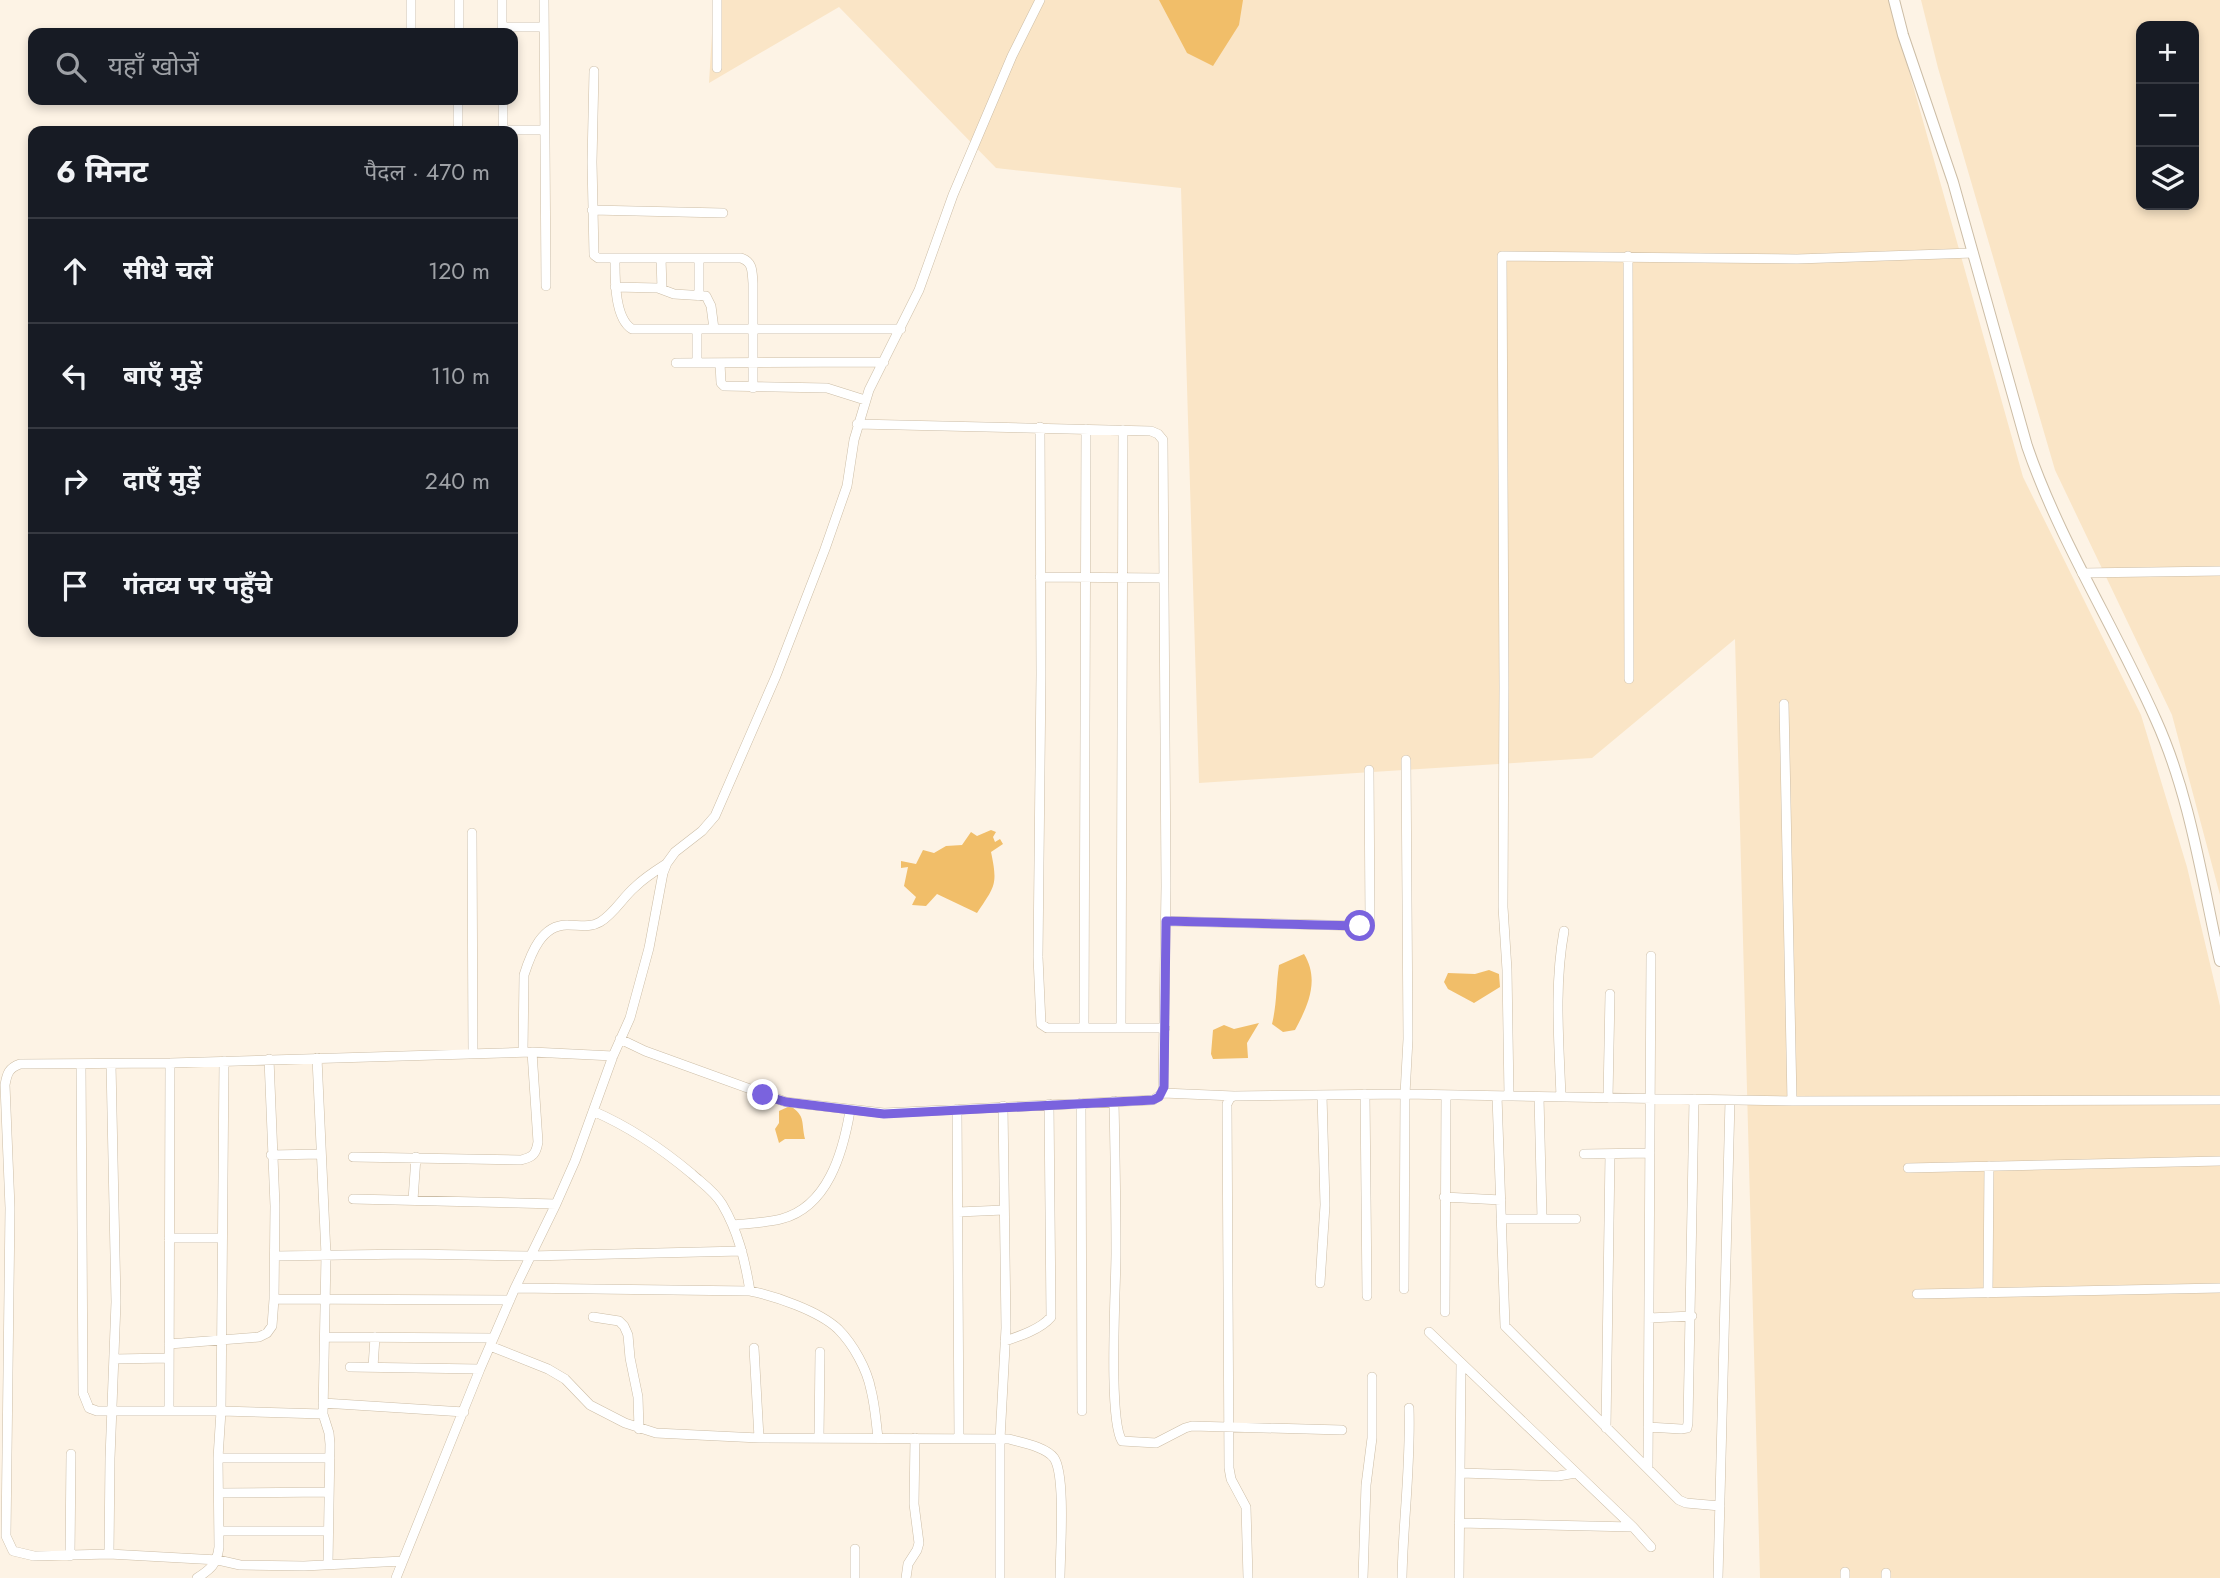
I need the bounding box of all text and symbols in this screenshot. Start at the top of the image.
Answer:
map controls [2136,21,2199,210]
button: + [2136,21,2199,84]
search box [28,28,518,105]
text: यहाँ खोजें [108,47,199,85]
icon: search [52,48,90,86]
button: − [2136,84,2199,147]
button: layers [2136,147,2199,210]
text: 6 मिनट [56,150,148,193]
text: पैदल · 470 m [364,155,490,189]
text: सीधे चलें [123,251,213,289]
icon: ahead [56,252,94,290]
text: 120 m [428,254,490,288]
text: बाएँ मुड़ें [123,356,202,394]
icon: left [56,357,94,395]
text: 110 m [431,359,490,393]
text: दाएँ मुड़ें [123,461,201,499]
icon: right [56,462,94,500]
text: 240 m [425,464,490,498]
text: गंतव्य पर पहुँचे [123,566,272,604]
icon: arrive [56,567,94,605]
route start [1344,910,1375,941]
route end [747,1079,778,1110]

